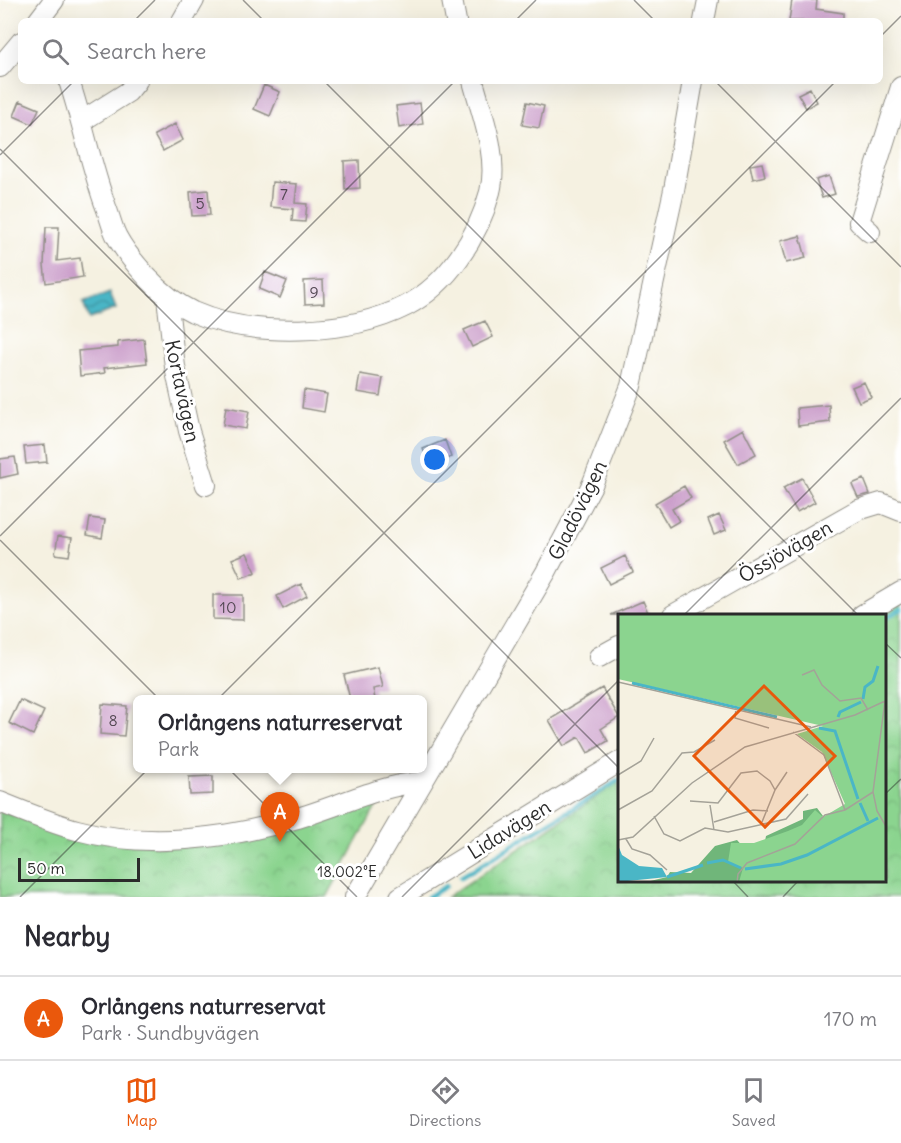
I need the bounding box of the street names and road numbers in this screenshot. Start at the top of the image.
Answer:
street label: Kortavägen [160,337,206,445]
street label: Gladövägen [542,456,612,564]
street label: Össjövägen [734,514,836,588]
street label: Lidavägen [463,794,555,864]

